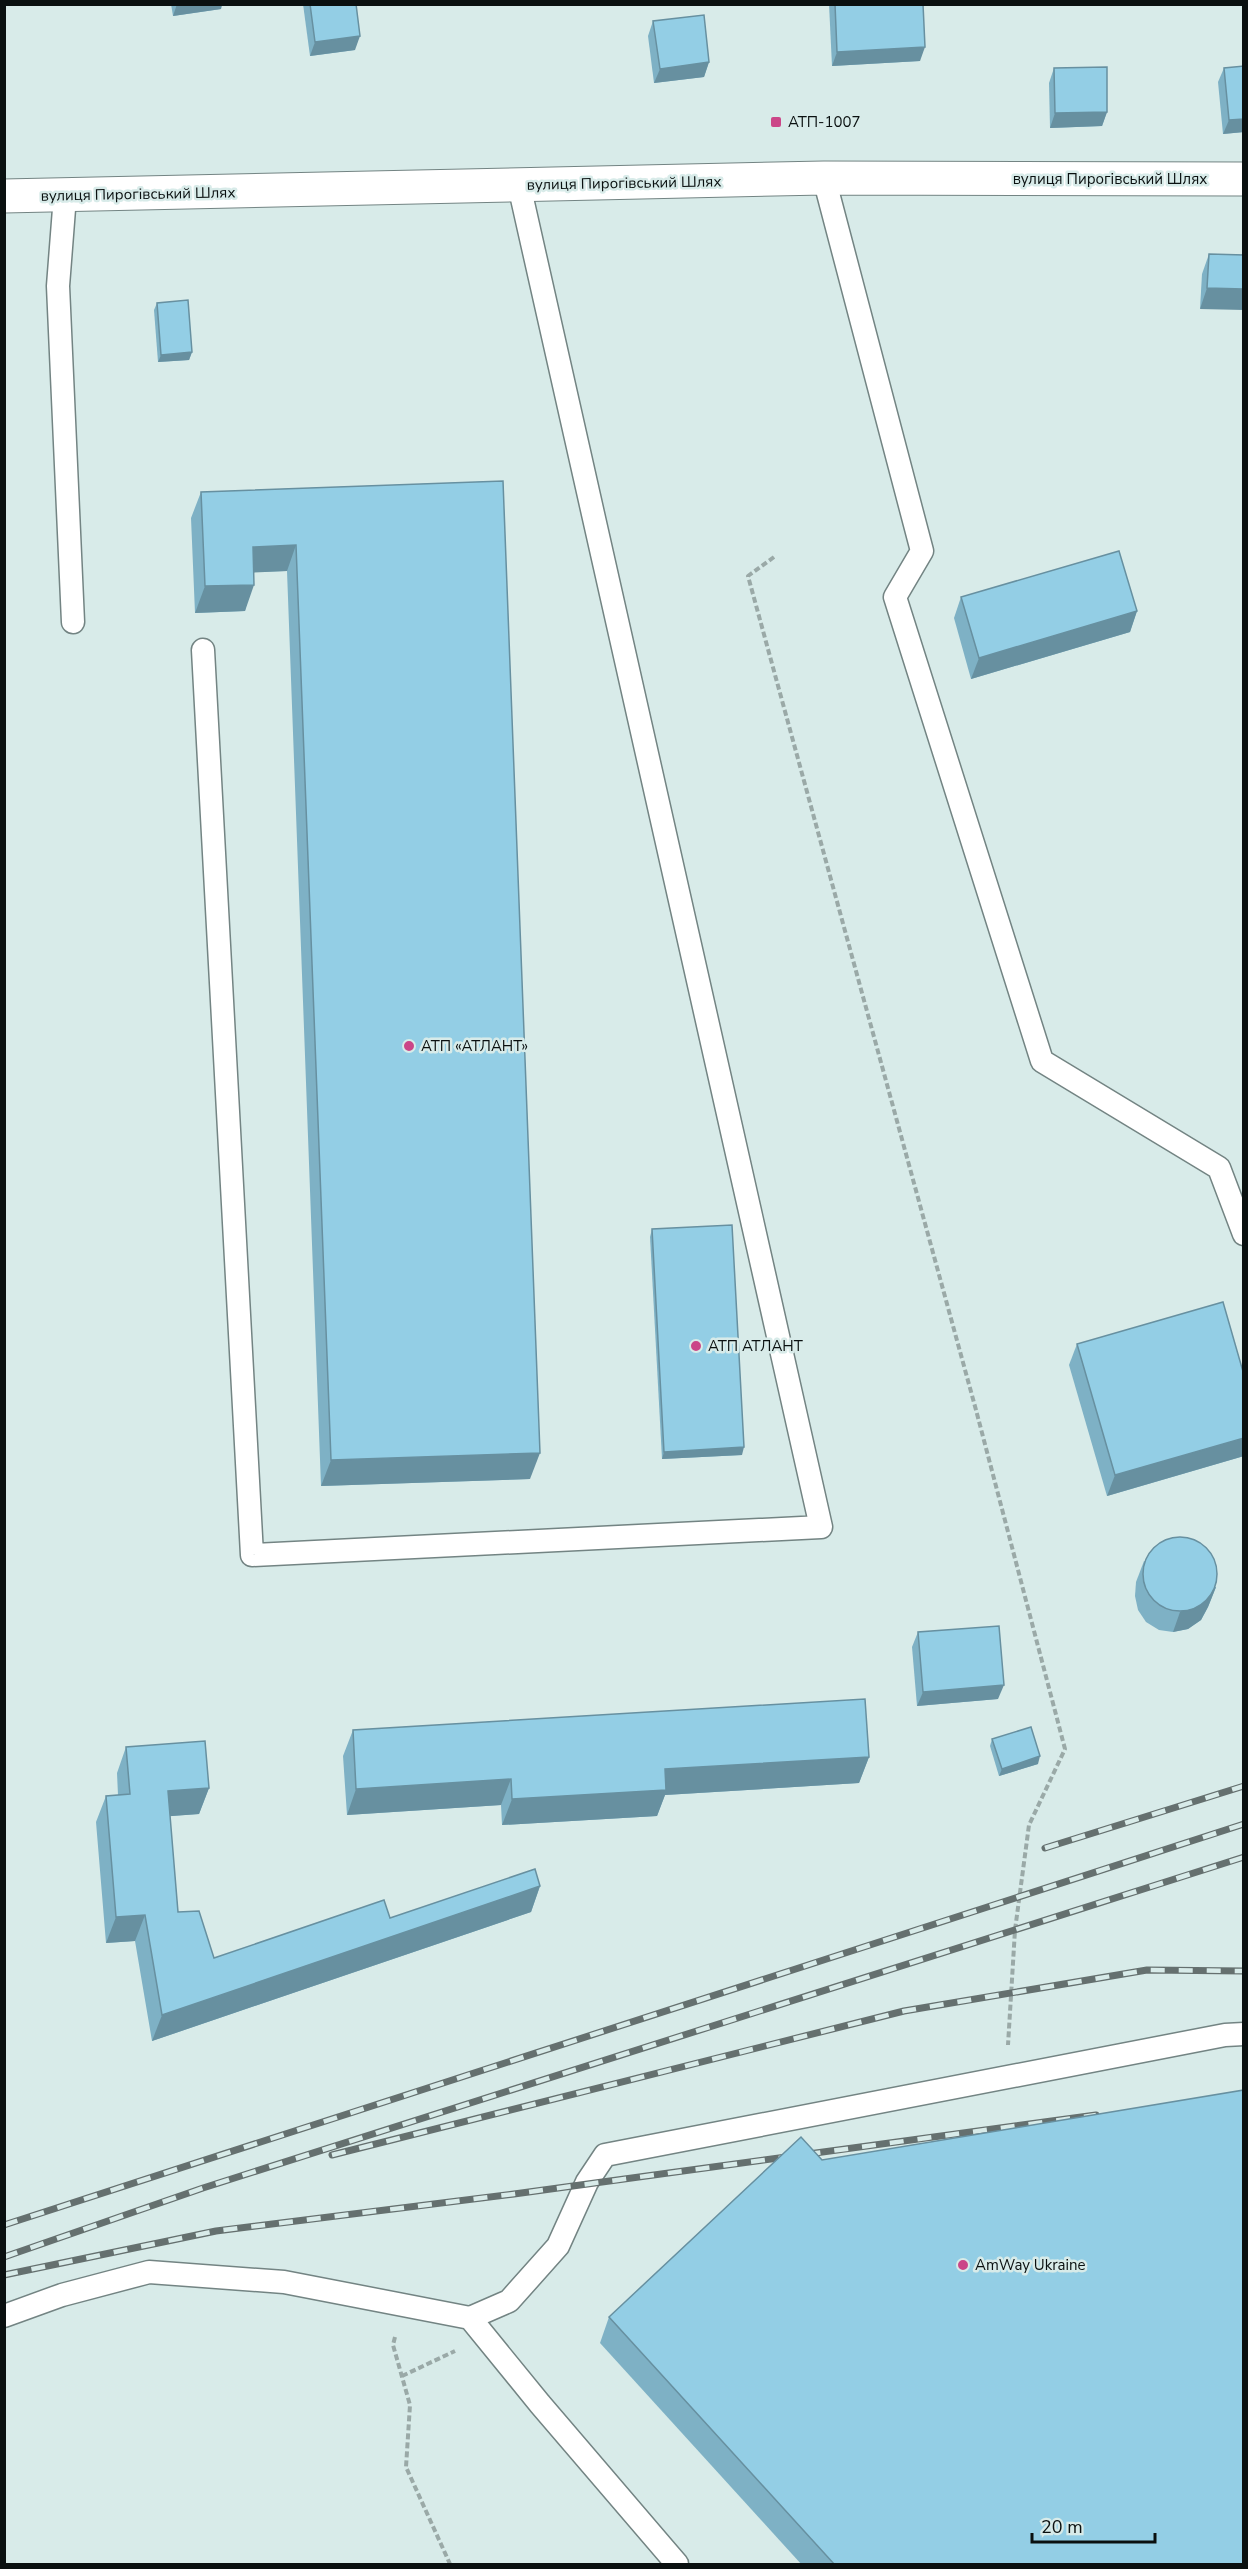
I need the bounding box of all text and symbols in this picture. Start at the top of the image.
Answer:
place label: АТП-1007 [788,112,860,132]
marker: АТП-1007 [769,115,783,129]
street label: вулиця Пирогівський Шлях [1013,169,1207,189]
street label: вулиця Пирогівський Шлях [527,171,721,195]
street label: вулиця Пирогівський Шлях [41,182,235,206]
place label: АТП «АТЛАНТ» [421,1036,528,1056]
marker: АТП «АТЛАНТ» [402,1039,416,1053]
place label: АТП АТЛАНТ [708,1336,803,1356]
marker: АТП АТЛАНТ [689,1339,703,1353]
place label: AmWay Ukraine [975,2255,1086,2275]
marker: AmWay Ukraine [956,2258,970,2272]
scale bar [1032,2506,1155,2544]
text: 20 m [1041,2515,1083,2539]

